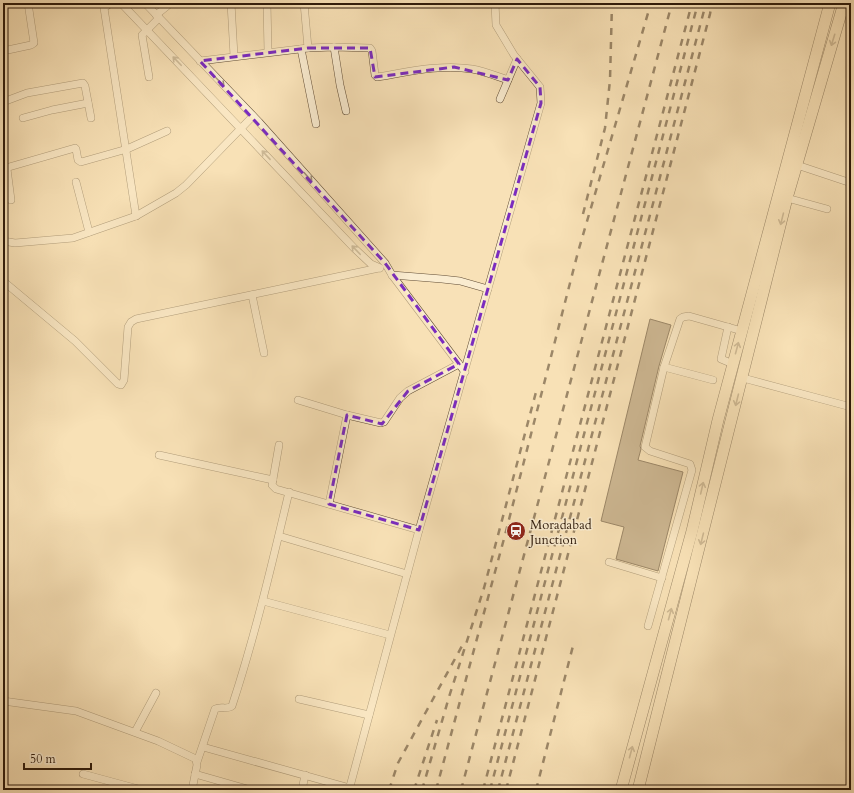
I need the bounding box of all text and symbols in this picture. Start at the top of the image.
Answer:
one-way arrow [829,34,836,47]
one-way arrow [172,56,181,66]
one-way arrow [215,77,225,87]
one-way arrow [262,150,271,160]
one-way arrow [304,172,313,182]
one-way arrow [777,212,785,225]
one-way arrow [351,245,360,255]
one-way arrow [734,342,742,355]
one-way arrow [733,393,740,406]
one-way arrow [699,482,707,495]
place label: Moradabad Junction [528,516,592,549]
station icon: Moradabad Junction [505,520,527,542]
one-way arrow [697,532,705,545]
one-way arrow [666,607,674,620]
scale bar [24,745,91,771]
one-way arrow [628,746,635,759]
text: 50 m [30,751,57,767]

